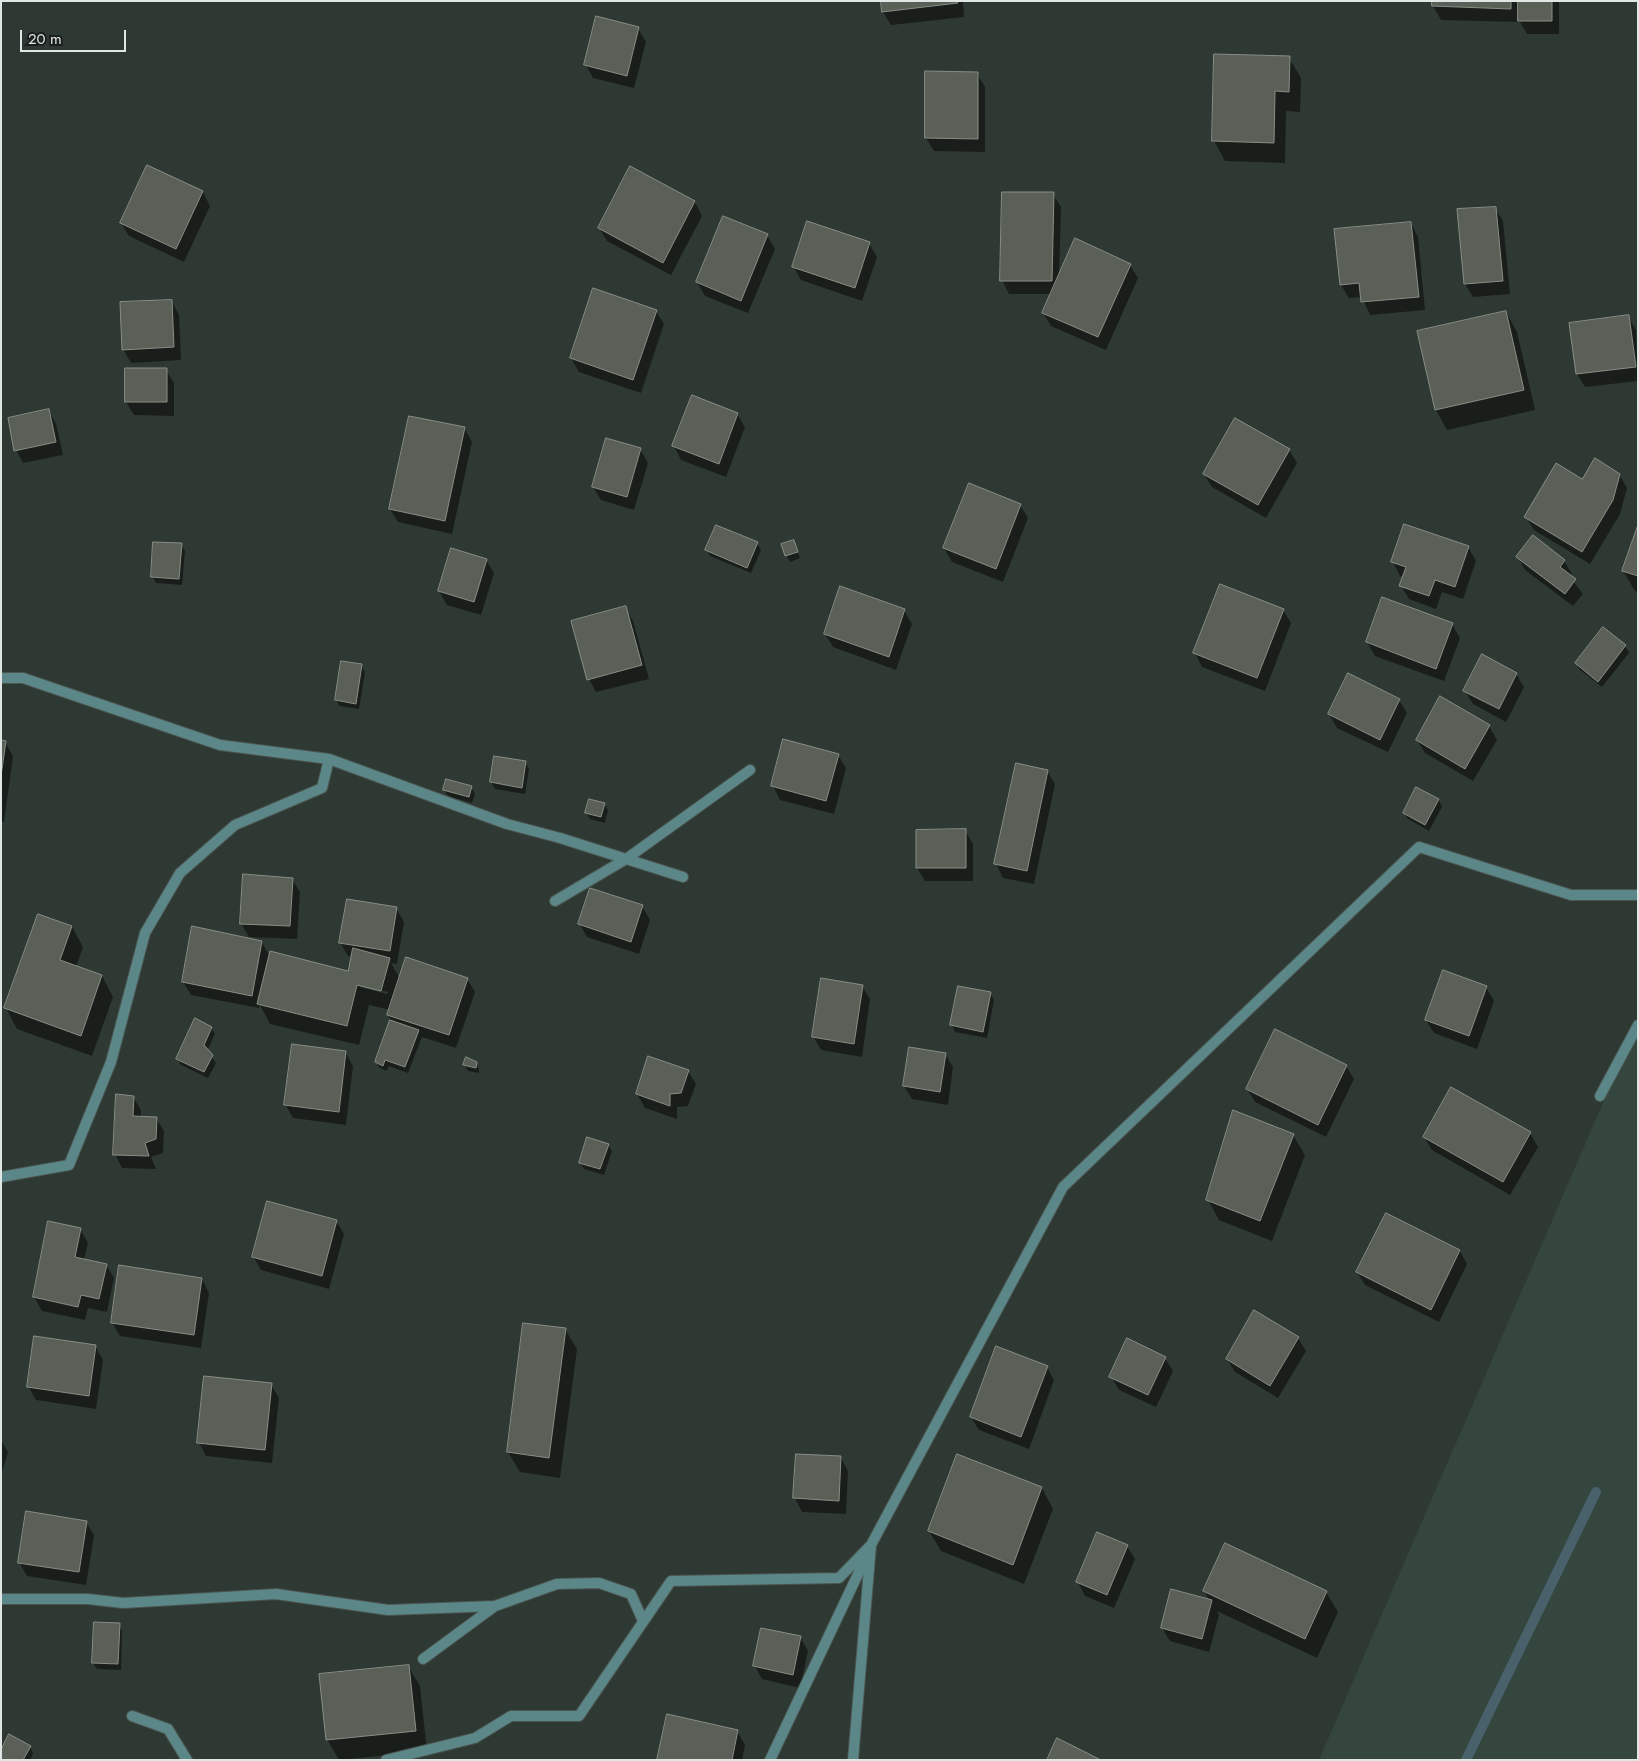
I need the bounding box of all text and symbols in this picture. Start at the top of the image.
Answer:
scale bar [22,20,129,52]
text: 20 m [28,28,62,50]

